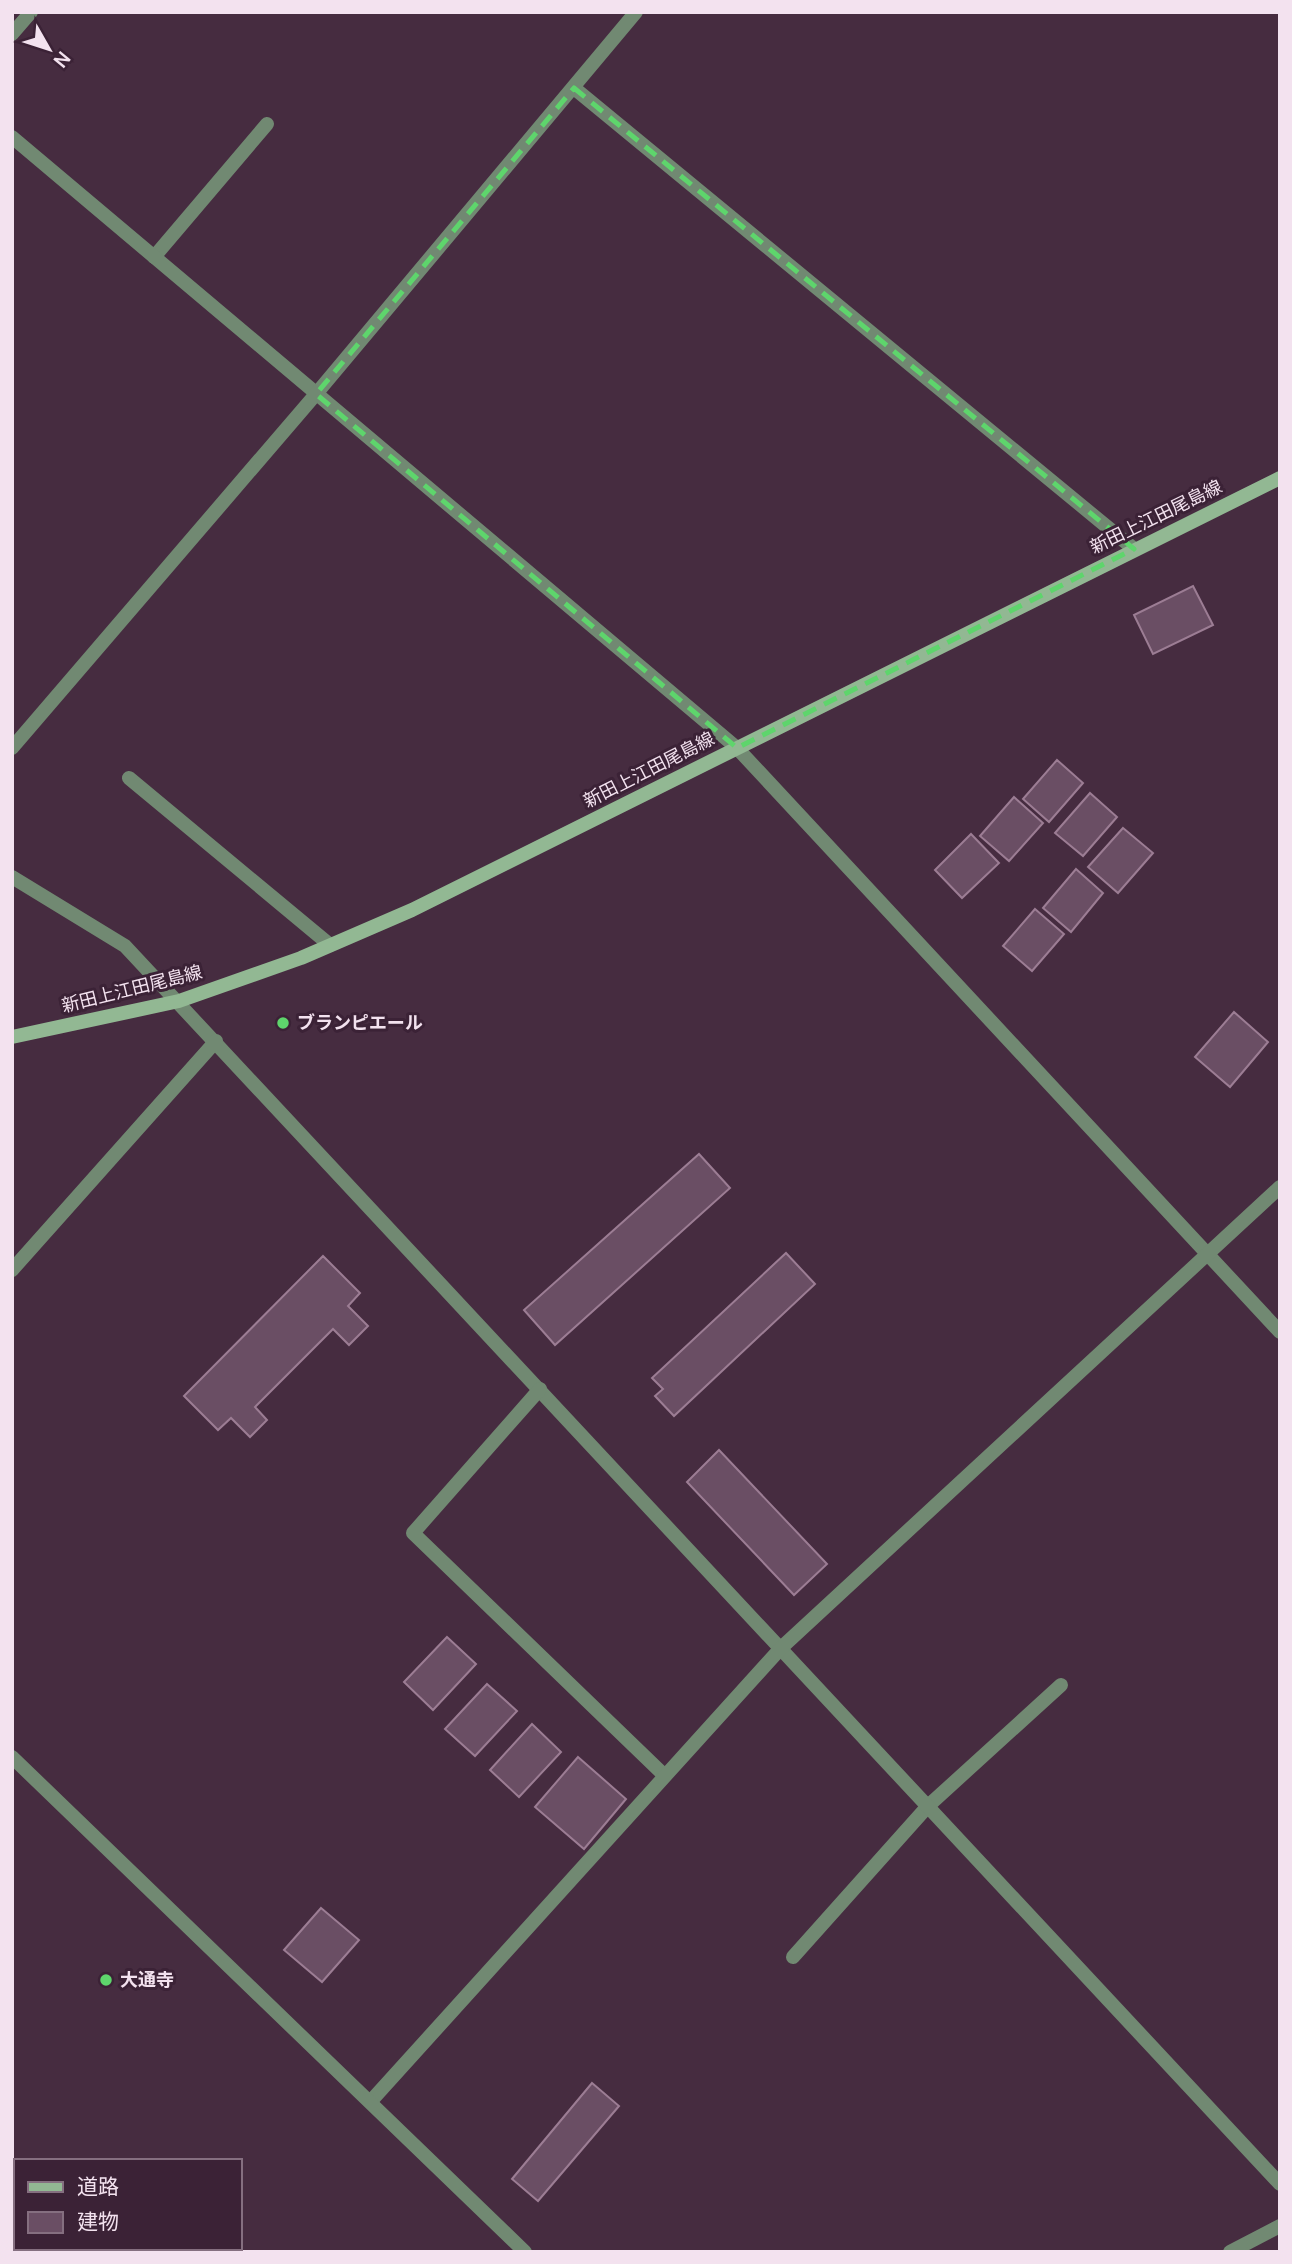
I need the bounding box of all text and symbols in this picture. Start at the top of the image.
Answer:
north arrow [14,14,84,84]
text: N [48,46,77,73]
street label: 新田上江田尾島線 [1086,474,1226,558]
street label: 新田上江田尾島線 [579,726,718,812]
street label: 新田上江田尾島線 [59,959,205,1017]
place label: ブランピエール [297,1010,423,1034]
marker: ブランピエール [275,1015,291,1031]
place label: 大通寺 [120,1967,174,1991]
marker: 大通寺 [98,1972,114,1988]
legend [14,2159,242,2250]
text: 道路 [77,2172,119,2200]
text: 建物 [77,2207,119,2235]

